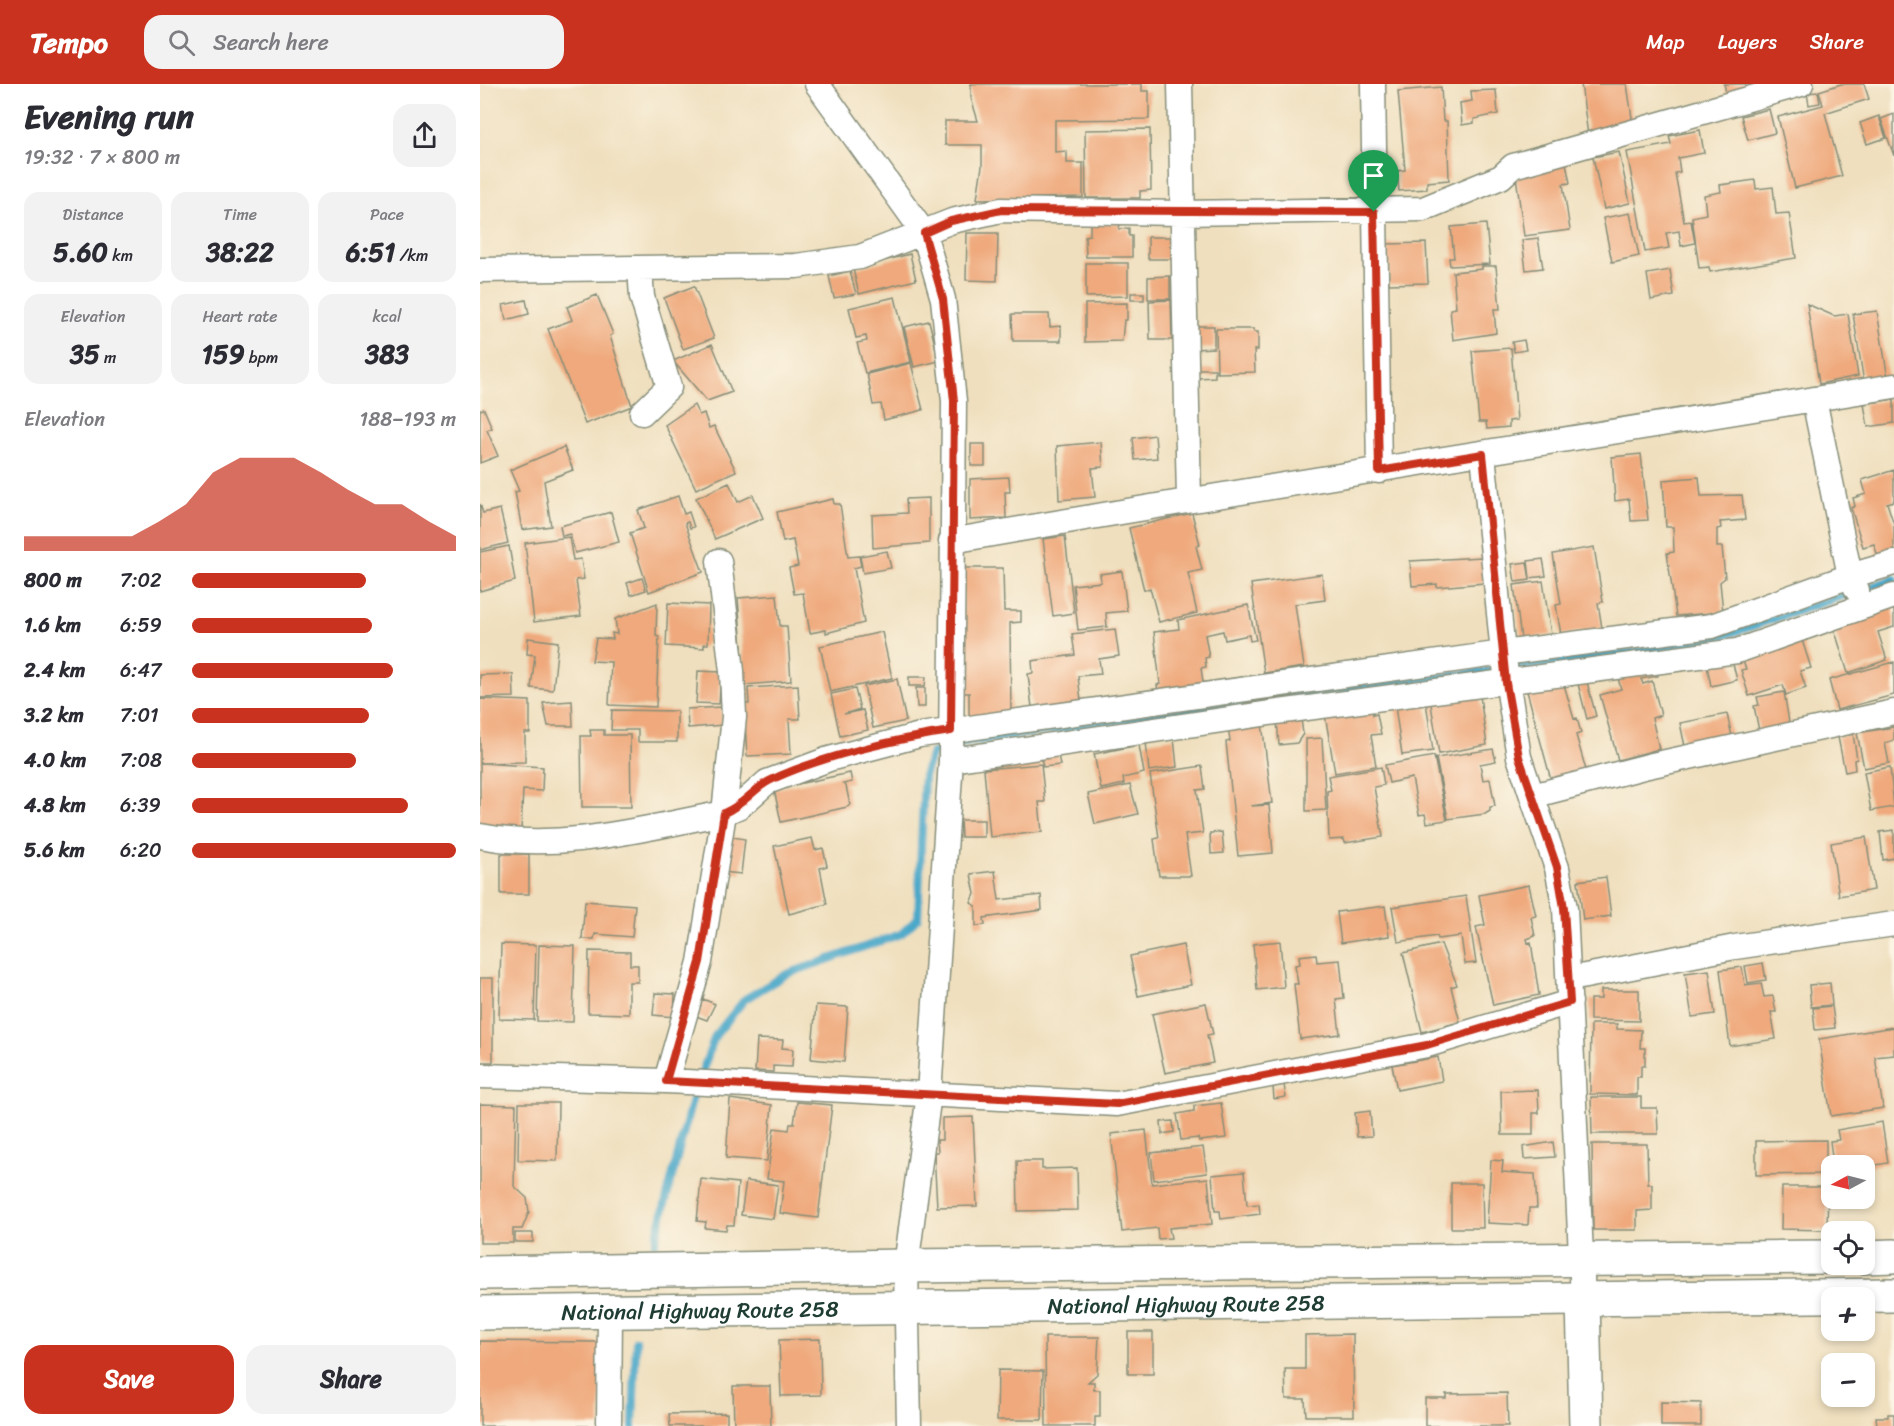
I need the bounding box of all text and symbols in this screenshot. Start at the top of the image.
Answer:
search box [144,15,564,69]
text: Tempo [30,18,108,67]
text: Search here [213,23,329,62]
text: Map [1646,23,1685,61]
text: Layers [1718,23,1777,61]
text: Share [1810,23,1864,61]
icon: search [165,26,198,59]
text: Evening run [24,88,194,146]
button: share [393,104,456,167]
text: 19:32 · 7 × 800 m [24,140,180,175]
pin [1348,150,1399,212]
icon: arrive [1357,159,1390,192]
text: Distance [63,200,123,229]
text: Time [223,200,257,229]
text: Pace [370,200,404,229]
text: 5.60 [53,229,108,275]
text: 38:22 [206,229,274,275]
text: 6:51 [346,229,395,275]
text: km [108,241,133,270]
text: /km [395,241,428,270]
text: Elevation [61,302,125,331]
text: Heart rate [202,302,278,331]
text: kcal [372,302,402,331]
text: 35 [70,331,100,377]
text: 159 [202,331,245,377]
text: 383 [365,331,409,377]
text: m [100,343,116,372]
text: bpm [245,343,278,372]
text: Elevation [24,402,105,437]
text: 188–193 m [360,402,456,437]
text: 800 m [24,563,82,598]
text: 7:02 [120,563,162,598]
text: 1.6 km [24,608,81,643]
text: 6:59 [120,608,162,643]
text: 2.4 km [24,653,85,688]
text: 6:47 [120,653,161,688]
text: 3.2 km [24,698,84,733]
text: 7:01 [120,698,159,733]
text: 4.0 km [24,743,86,778]
text: 7:08 [120,743,162,778]
text: 4.8 km [24,788,86,823]
text: 6:39 [120,788,161,823]
text: 5.6 km [24,833,85,868]
text: 6:20 [120,833,162,868]
north arrow [1821,1155,1875,1209]
map controls [1821,1155,1875,1407]
button: locate [1821,1221,1875,1275]
street label: National Highway Route 258 [1047,1283,1325,1326]
button: + [1821,1287,1875,1341]
street label: National Highway Route 258 [561,1289,839,1332]
button: Save [24,1345,234,1414]
button: Share [246,1345,456,1414]
button: − [1821,1353,1875,1407]

